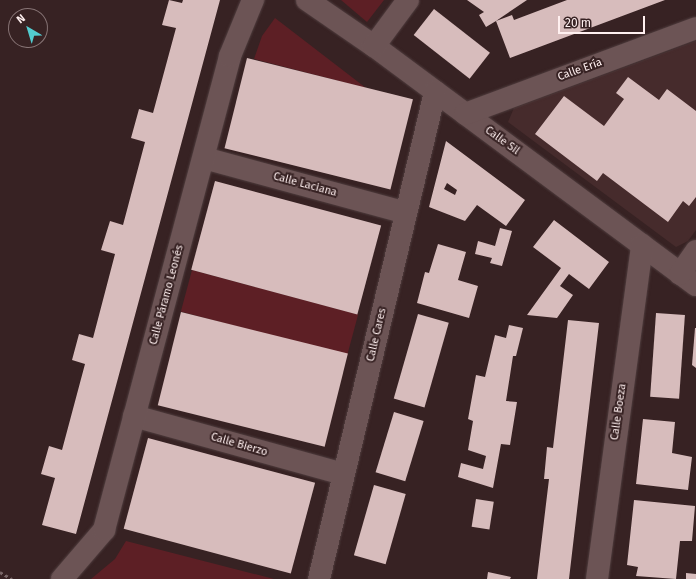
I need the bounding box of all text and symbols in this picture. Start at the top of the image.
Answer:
north arrow [8,8,48,48]
scale bar [560,8,647,34]
text: N [14,12,28,26]
text: 20 m [565,16,591,30]
street label: Calle Ería [556,56,604,84]
street label: Calle Sil [482,124,522,158]
street label: Calle Laciana [272,170,338,200]
street label: Calle Páramo Leonés [147,244,187,346]
street label: Calle Cares [364,307,390,363]
street label: Calle Boeza [609,383,629,441]
street label: Calle Bierzo [209,431,269,459]

